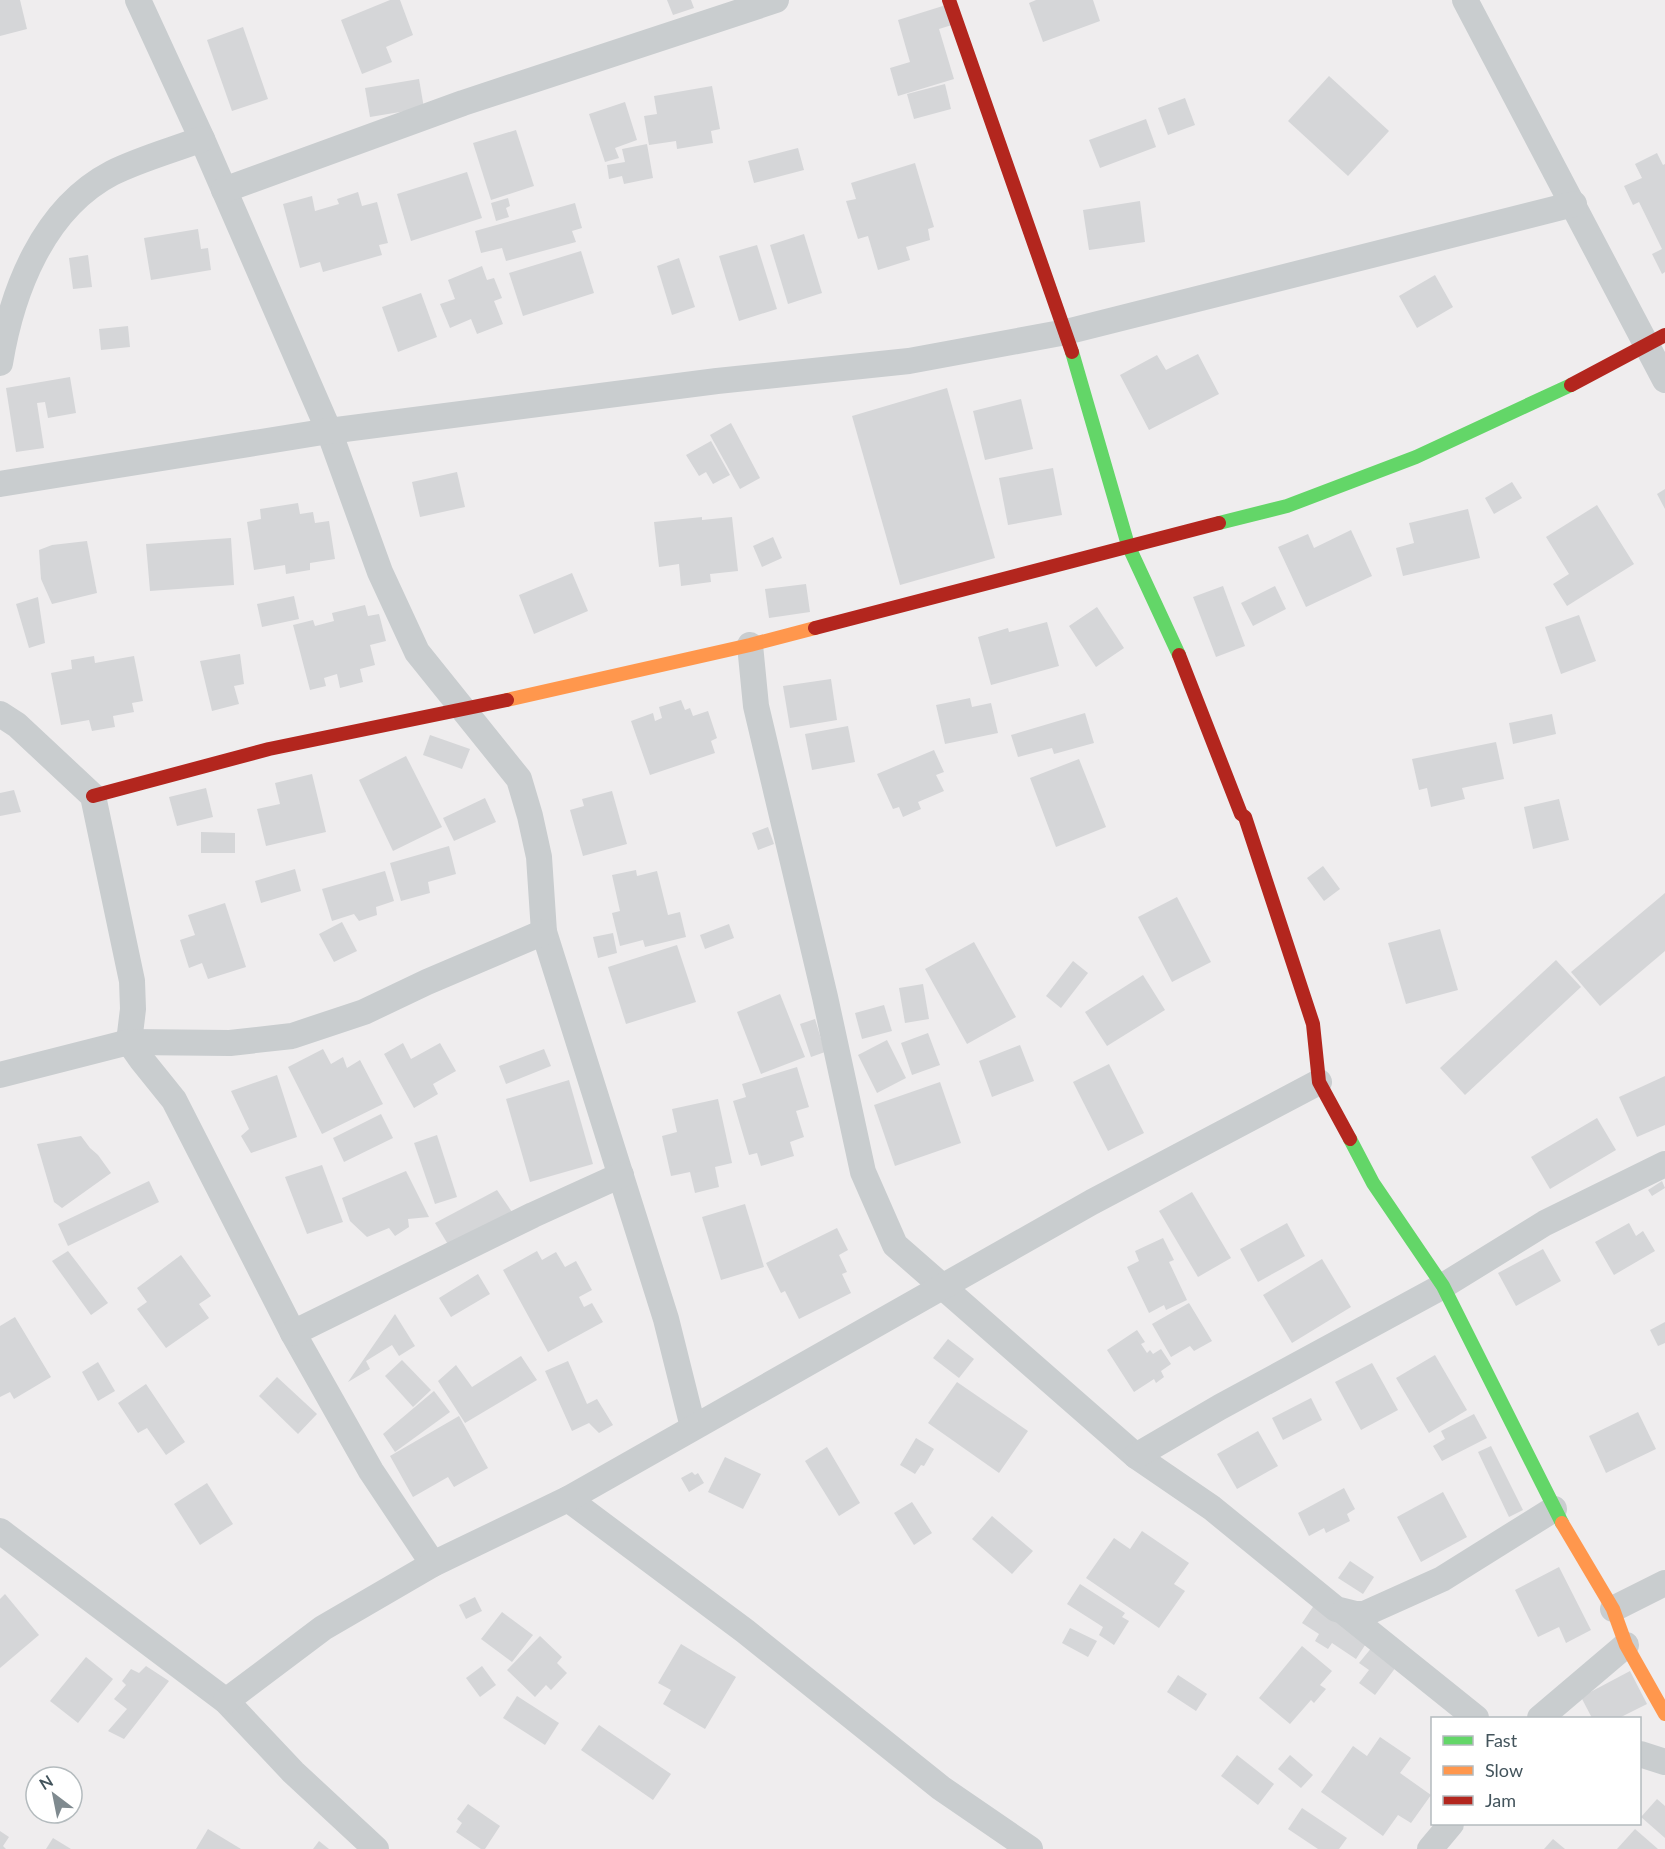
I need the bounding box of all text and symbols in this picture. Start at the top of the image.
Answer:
legend [1431,1717,1641,1825]
text: Fast [1485,1729,1518,1751]
text: Slow [1485,1759,1523,1781]
north arrow [24,1765,84,1825]
text: N [36,1771,56,1793]
text: Jam [1485,1789,1516,1811]

